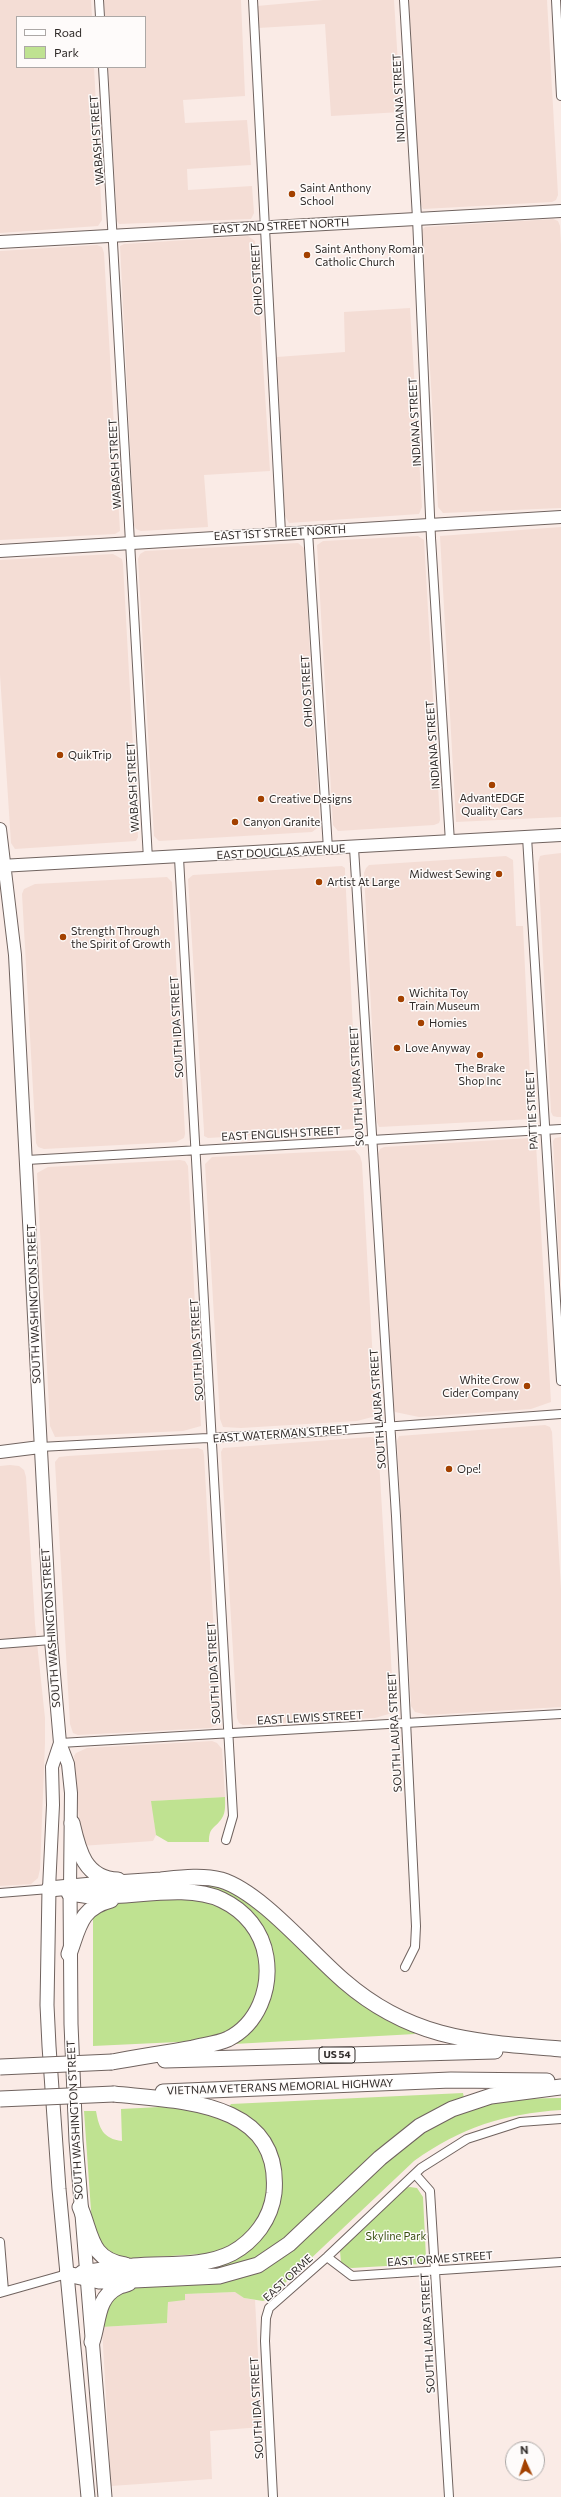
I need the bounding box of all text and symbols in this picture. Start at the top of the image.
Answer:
legend [16,16,146,68]
text: Road [54,25,82,39]
text: Park [54,45,79,59]
street label: INDIANA STREET [390,53,408,143]
street label: WABASH STREET [87,94,107,186]
place label: Saint Anthony School [300,181,371,207]
marker: Saint Anthony School [287,189,297,199]
street label: EAST 2ND STREET NORTH [212,216,350,236]
place label: Saint Anthony Roman Catholic Church [315,242,423,268]
street label: OHIO STREET [249,243,265,315]
marker: Saint Anthony Roman Catholic Church [302,250,312,260]
street label: INDIANA STREET [406,377,424,467]
street label: WABASH STREET [106,419,124,509]
street label: EAST 1ST STREET NORTH [214,523,346,543]
street label: OHIO STREET [299,655,315,727]
street label: INDIANA STREET [423,700,443,790]
street label: WABASH STREET [124,742,142,832]
place label: QuikTrip [68,748,112,762]
marker: QuikTrip [55,750,65,760]
marker: AdvantEDGE Quality Cars [487,780,497,790]
place label: AdvantEDGE Quality Cars [459,791,525,817]
place label: Creative Designs [269,792,352,806]
marker: Creative Designs [256,794,266,804]
place label: Canyon Granite [243,815,320,829]
marker: Canyon Granite [230,817,240,827]
street label: EAST DOUGLAS AVENUE [216,842,346,862]
place label: Midwest Sewing [409,867,491,881]
marker: Midwest Sewing [494,869,504,879]
place label: Artist At Large [327,875,400,889]
marker: Artist At Large [314,877,324,887]
place label: Strength Through the Spirit of Growth [71,924,171,950]
marker: Strength Through the Spirit of Growth [58,932,68,942]
street label: SOUTH IDA STREET [168,976,186,1078]
place label: Wichita Toy Train Museum [409,986,480,1012]
marker: Wichita Toy Train Museum [396,994,406,1004]
place label: Homies [429,1016,467,1030]
marker: Homies [416,1018,426,1028]
street label: SOUTH LAURA STREET [347,1026,367,1146]
place label: Love Anyway [405,1041,471,1055]
marker: Love Anyway [392,1043,402,1053]
marker: The Brake Shop Inc [475,1050,485,1060]
place label: The Brake Shop Inc [455,1061,505,1087]
street label: PATTIE STREET [523,1070,541,1150]
street label: EAST ENGLISH STREET [221,1124,341,1144]
street label: SOUTH WASHINGTON STREET [25,1224,43,1384]
street label: SOUTH IDA STREET [188,1299,206,1401]
street label: SOUTH LAURA STREET [367,1348,389,1470]
place label: White Crow Cider Company [442,1373,519,1399]
marker: White Crow Cider Company [522,1381,532,1391]
street label: EAST WATERMAN STREET [212,1423,350,1445]
place label: Ope! [457,1462,481,1476]
marker: Ope! [444,1464,454,1474]
street label: SOUTH WASHINGTON STREET [39,1548,63,1708]
street label: SOUTH IDA STREET [205,1622,223,1724]
street label: SOUTH LAURA STREET [385,1672,405,1792]
street label: EAST LEWIS STREET [257,1709,363,1727]
street label: SOUTH WASHINGTON STREET [64,2040,86,2200]
road number: US 54 [319,2047,355,2063]
street label: VIETNAM VETERANS MEMORIAL HIGHWAY [166,2076,394,2098]
park label: Skyline Park [366,2229,426,2243]
street label: EAST ORME STREET [387,2249,493,2269]
street label: EAST ORME [260,2252,316,2304]
street label: SOUTH LAURA STREET [418,2273,438,2393]
street label: SOUTH IDA STREET [248,2357,266,2459]
north arrow [505,2441,545,2481]
text: N [520,2443,529,2456]

